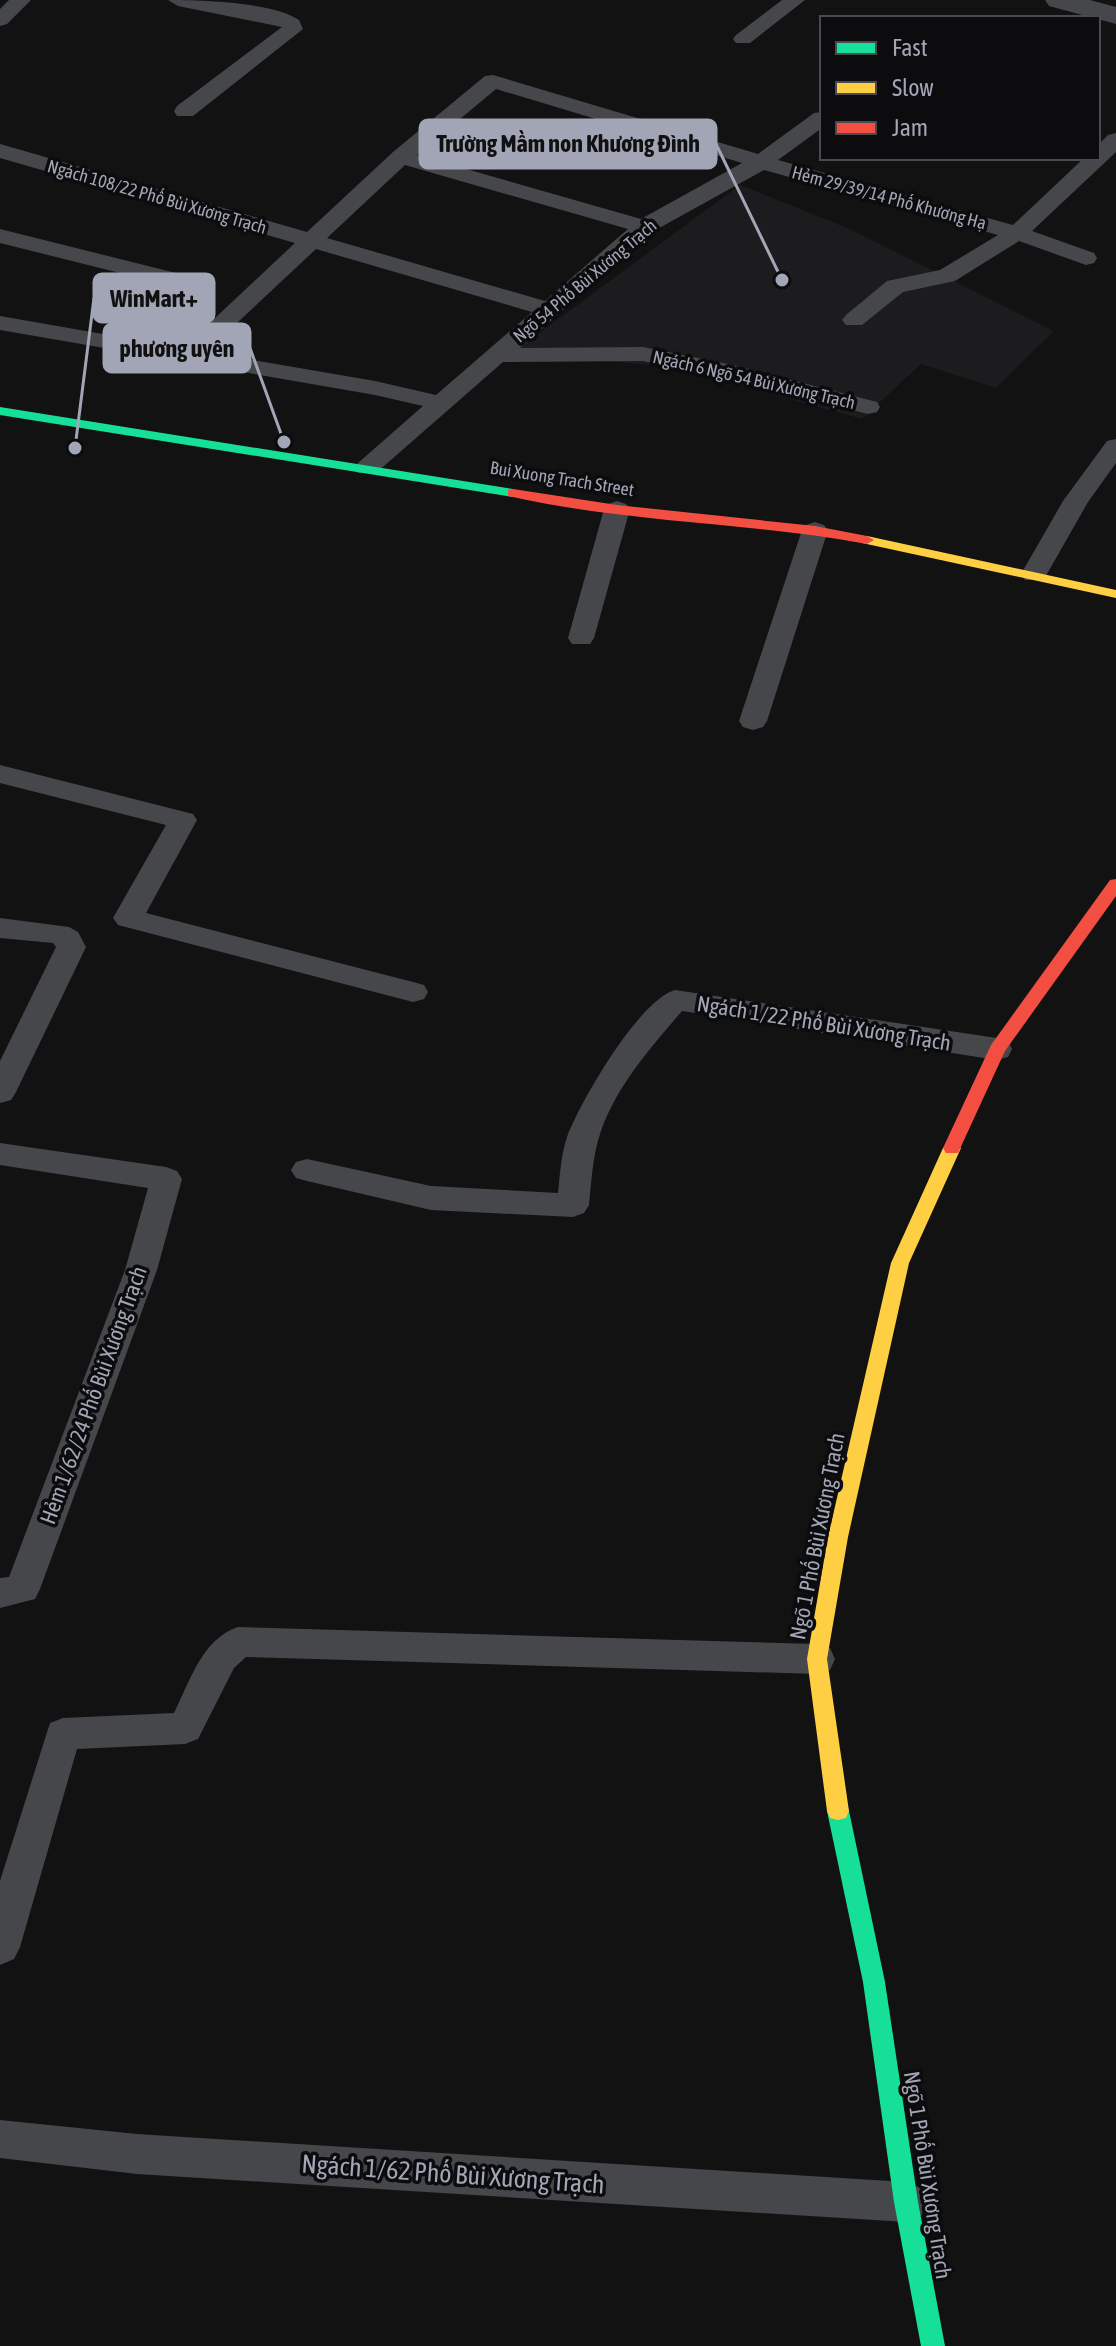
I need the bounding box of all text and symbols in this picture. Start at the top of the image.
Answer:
legend [820,16,1100,160]
text: Fast [892,34,928,61]
text: Slow [892,74,934,101]
text: Jam [892,114,928,141]
callout: Trường Mầm non Khương Đình [420,120,716,168]
text: Trường Mầm non Khương Đình [436,130,700,157]
street label: Ngách 108/22 Phố Bùi Xương Trạch [45,154,269,238]
street label: Hẻm 29/39/14 Phố Khương Hạ [790,160,989,234]
street label: Ngõ 54 Phố Bùi Xương Trạch [508,214,661,347]
callout: WinMart+ [94,274,214,322]
text: WinMart+ [109,285,198,312]
callout: phương uyên [104,324,250,372]
text: phương uyên [120,335,234,362]
street label: Ngách 6 Ngõ 54 Bùi Xương Trạch [651,346,857,413]
street label: Bui Xuong Trach Street [489,457,636,500]
street label: Ngách 1/22 Phố Bùi Xương Trạch [695,990,953,1056]
street label: Hẻm 1/62/24 Phố Bùi Xương Trạch [34,1262,152,1528]
street label: Ngõ 1 Phố Bùi Xương Trạch [784,1430,850,1642]
street label: Ngõ 1 Phố Bùi Xương Trạch [899,2069,957,2281]
street label: Ngách 1/62 Phố Bùi Xương Trạch [301,2148,605,2200]

